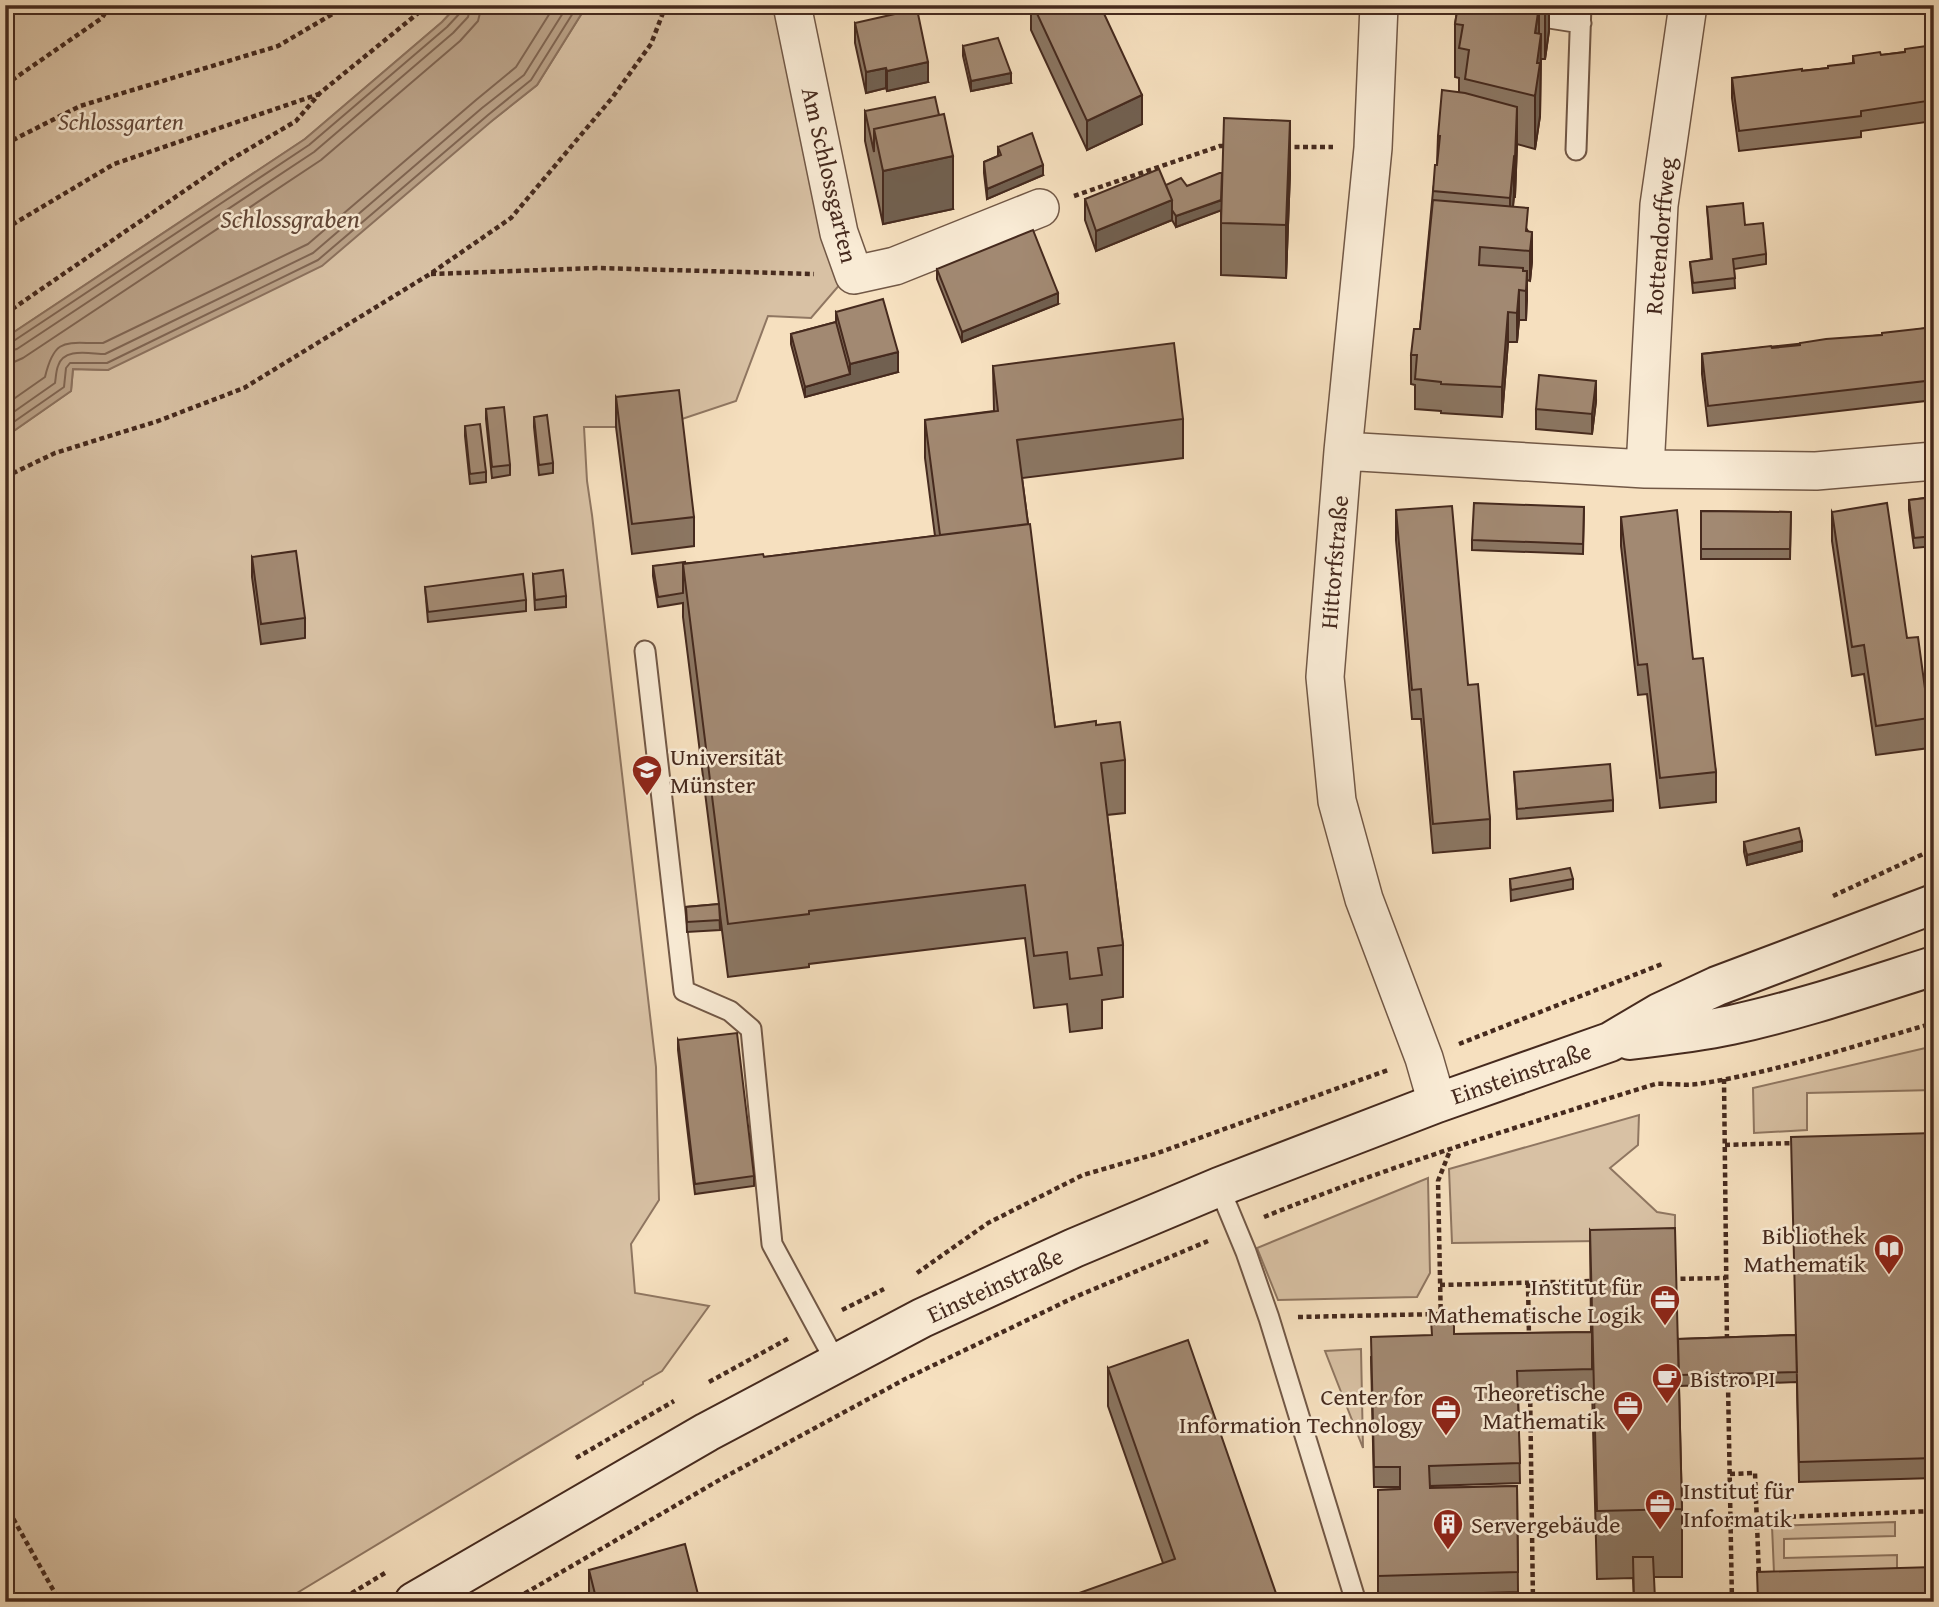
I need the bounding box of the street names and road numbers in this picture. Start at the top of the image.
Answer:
street label: Am Schlossgarten [793,84,867,267]
street label: Rottendorffweg [1636,156,1684,316]
street label: Hittorfstraße [1311,494,1357,630]
street label: Einsteinstraße [1446,1033,1596,1113]
street label: Einsteinstraße [921,1238,1069,1332]

